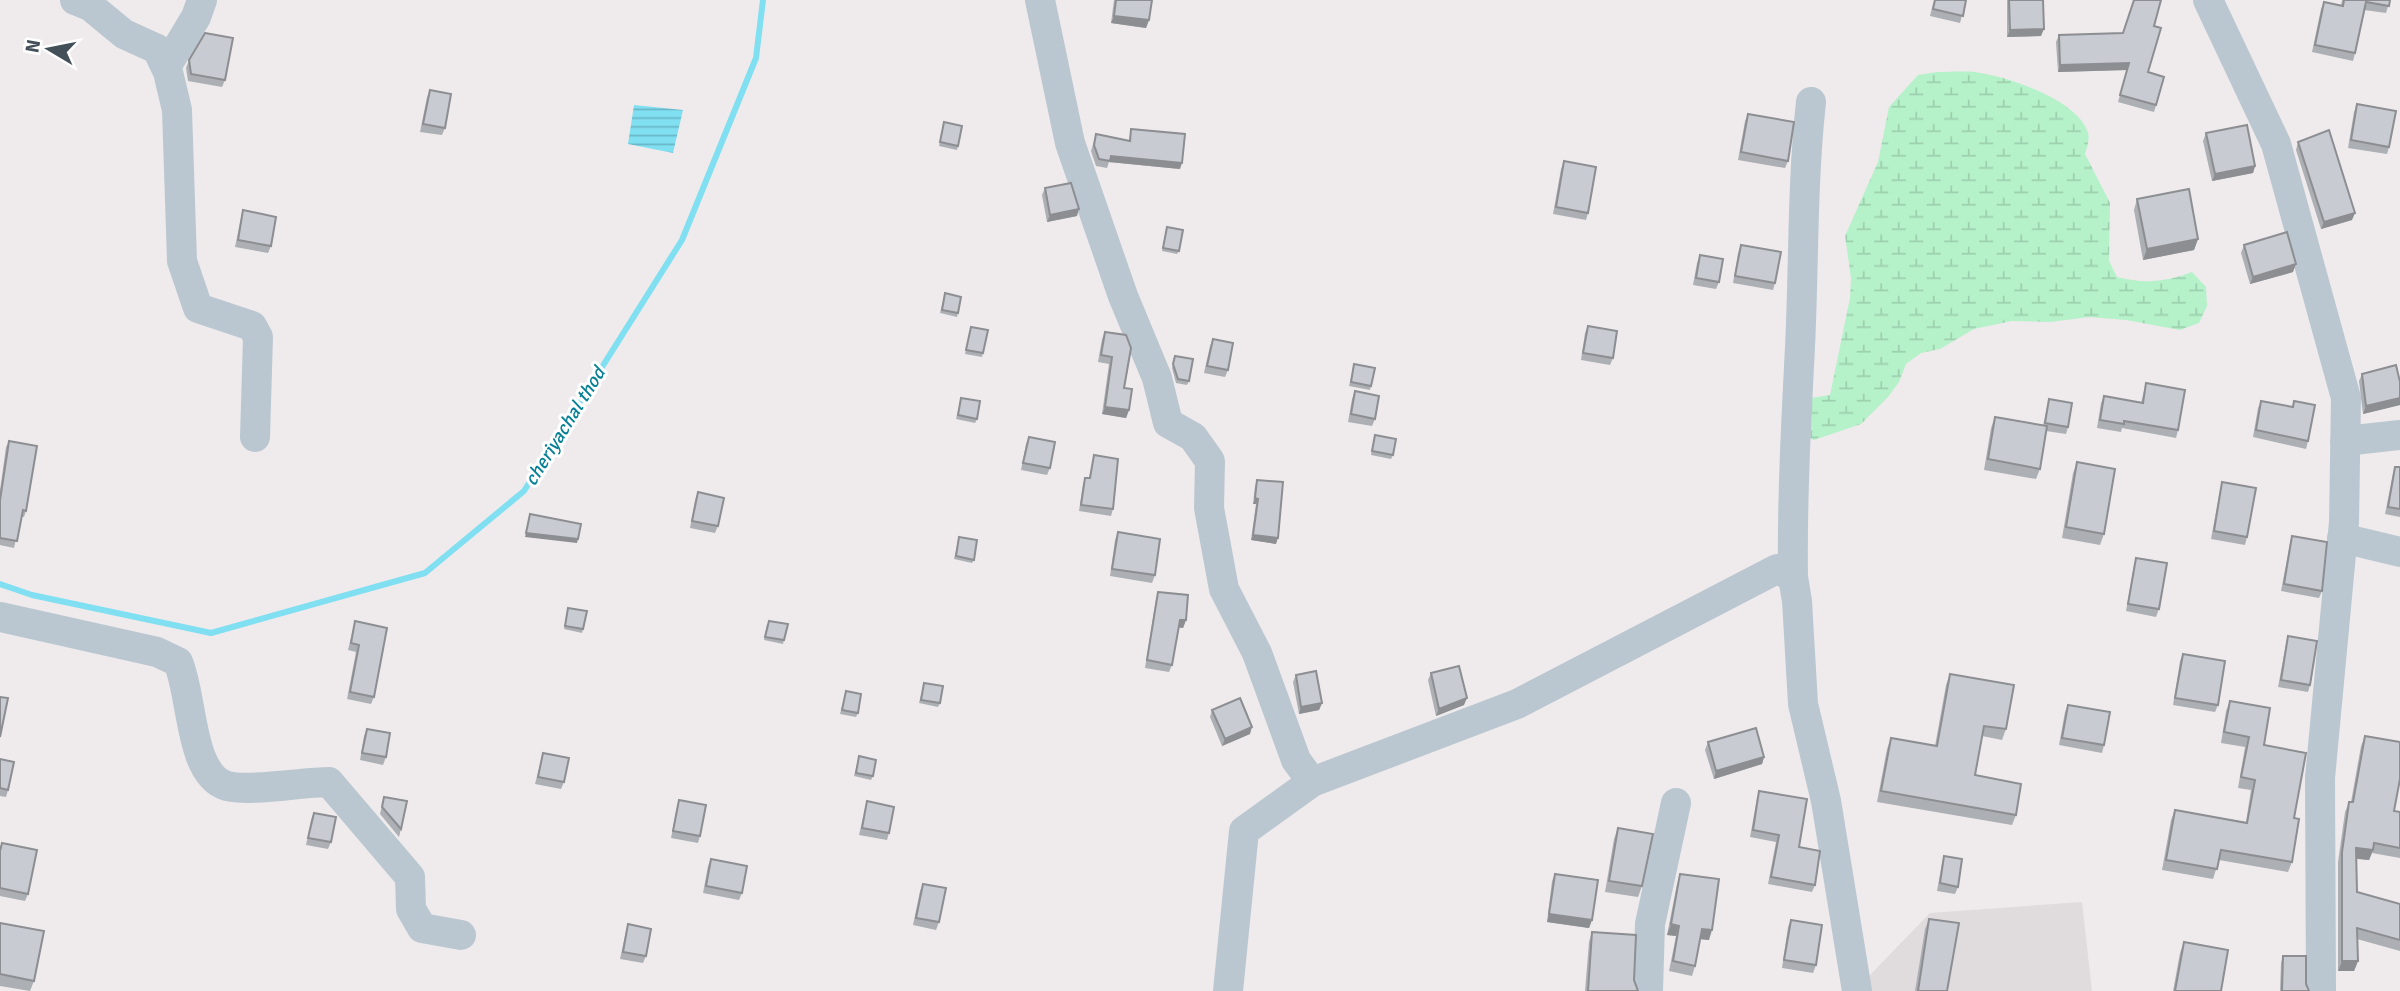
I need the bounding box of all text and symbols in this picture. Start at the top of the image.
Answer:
north arrow [14,14,84,84]
text: N [20,38,46,55]
water label: cheriyachal thod [519,361,612,490]

